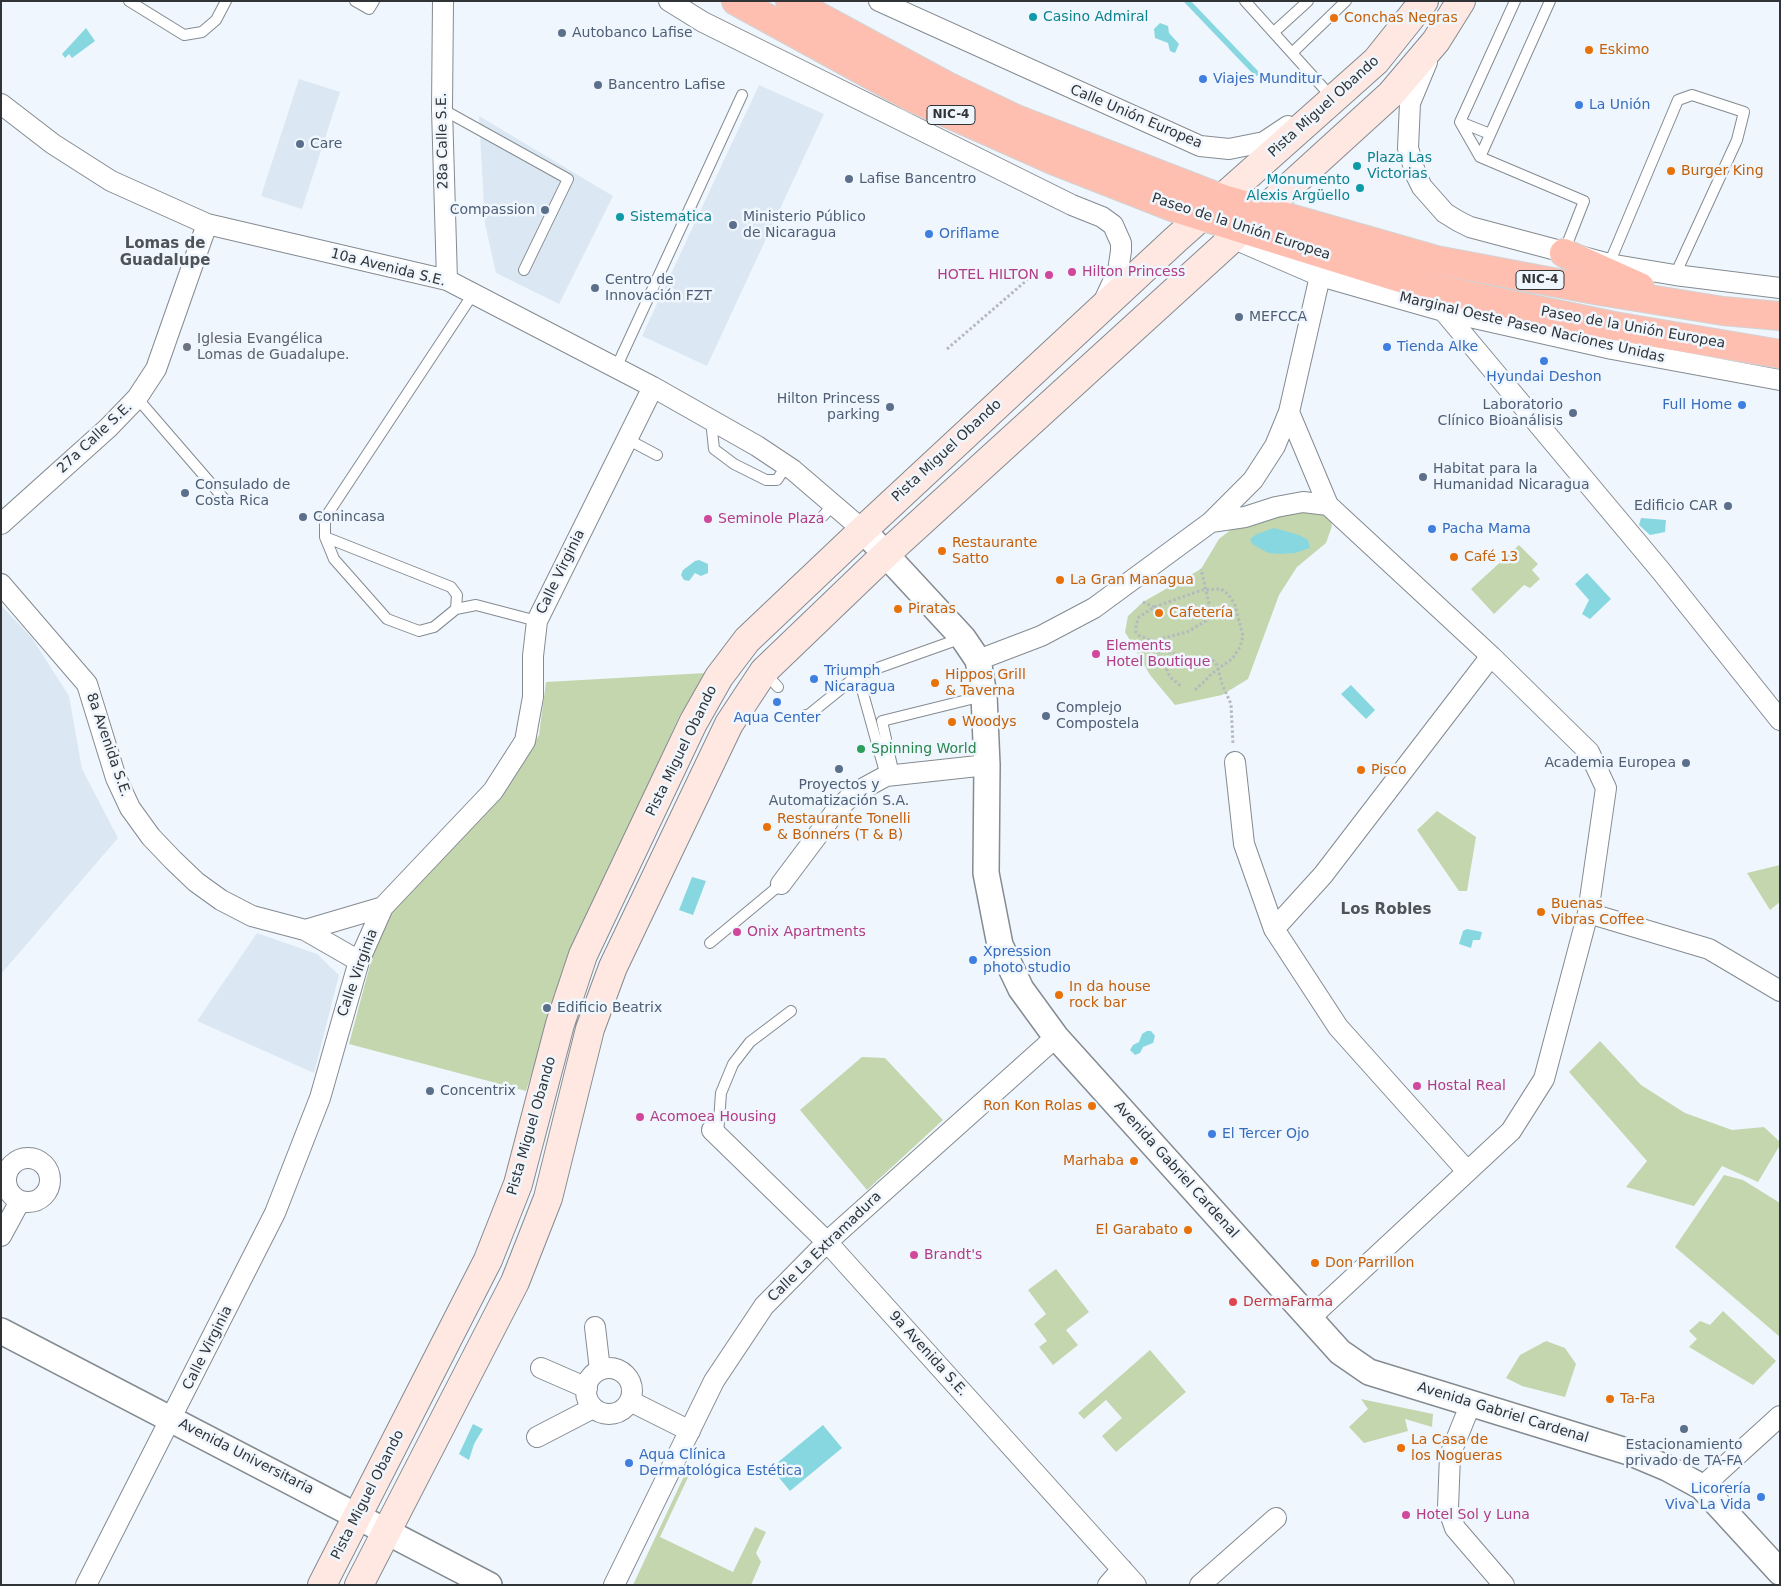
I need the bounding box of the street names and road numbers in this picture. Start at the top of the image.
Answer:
street label: Pista Miguel Obando [1265,53,1383,161]
street label: Calle Unión Europea [1067,82,1205,152]
street label: 28a Calle S.E. [434,93,452,189]
road number: NIC-4 [927,106,975,124]
street label: Paseo de la Unión Europea [1150,190,1332,264]
street label: 10a Avenida S.E. [329,246,447,290]
road number: NIC-4 [1516,270,1564,290]
street label: Marginal Oeste Paseo Naciones Unidas [1398,289,1666,367]
street label: Paseo de la Unión Europea [1540,304,1726,352]
street label: Pista Miguel Obando [889,396,1005,506]
street label: 27a Calle S.E. [54,399,136,477]
street label: Calle Virginia [533,527,589,617]
street label: Pista Miguel Obando [643,683,721,819]
street label: 8a Avenida S.E. [82,691,134,799]
street label: Calle Virginia [334,927,382,1019]
street label: Pista Miguel Obando [504,1055,560,1197]
street label: Avenida Gabriel Cardenal [1110,1098,1242,1242]
street label: Calle La Extramadura [765,1188,885,1306]
street label: Calle Virginia [180,1303,236,1393]
street label: 9a Avenida S.E. [885,1308,971,1400]
street label: Avenida Gabriel Cardenal [1415,1379,1591,1447]
street label: Avenida Universitaria [176,1416,316,1498]
street label: Pista Miguel Obando [328,1427,408,1563]

